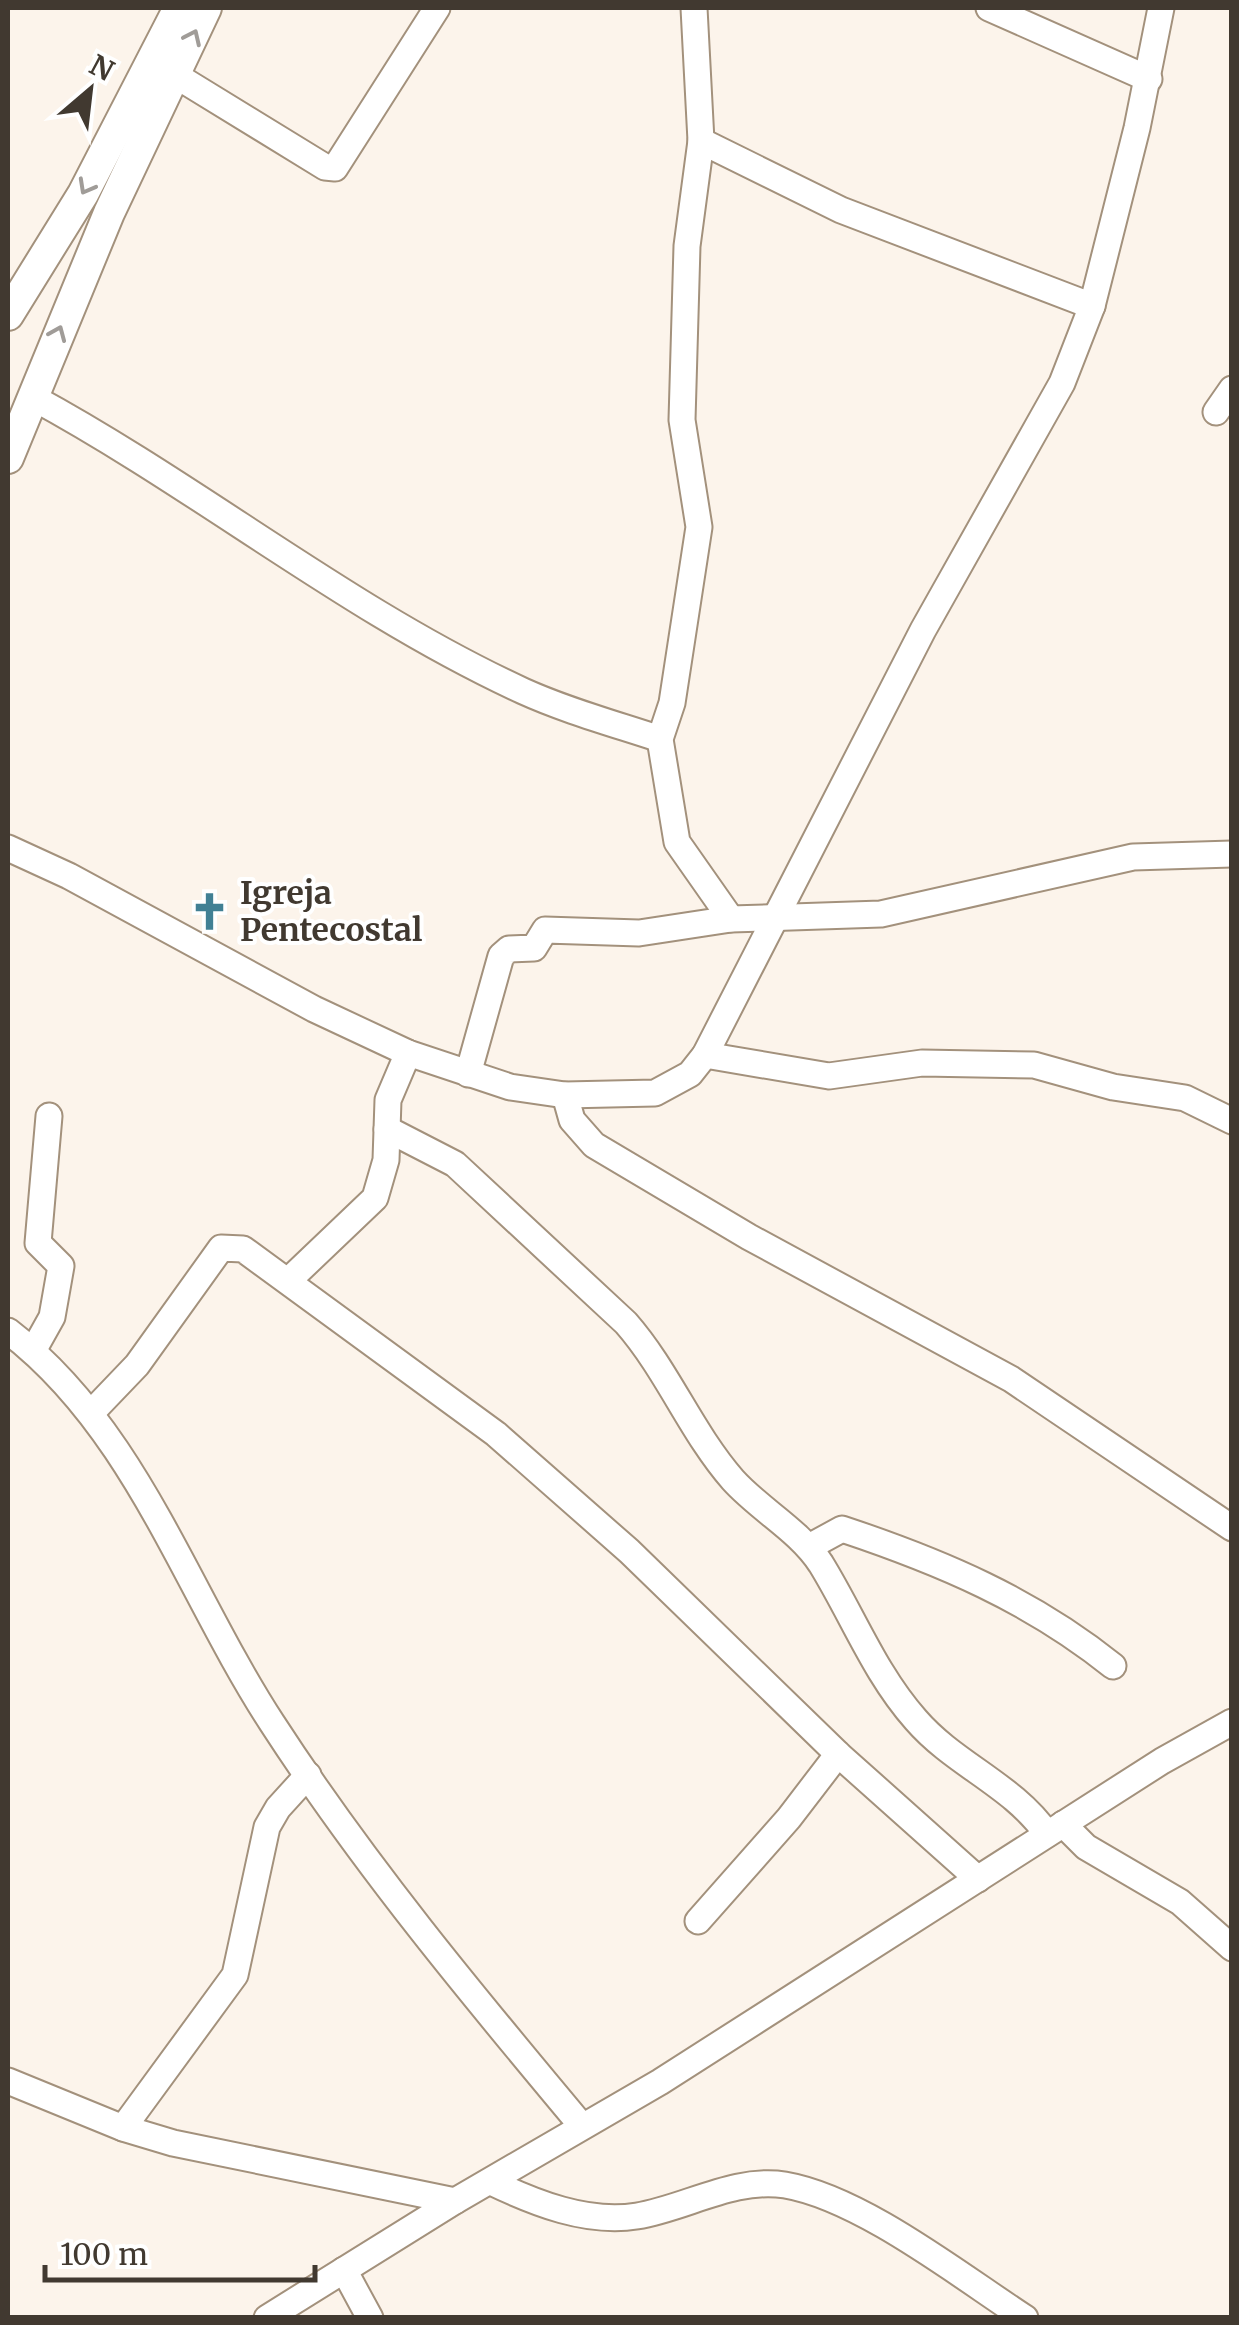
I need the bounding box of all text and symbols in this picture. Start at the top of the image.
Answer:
one-way arrow [180,29,200,47]
north arrow [40,40,140,140]
text: N [84,47,120,89]
one-way arrow [79,176,99,194]
one-way arrow [46,325,66,343]
place label: Igreja Pentecostal [240,873,422,950]
church icon: Igreja Pentecostal [189,890,231,932]
scale bar [45,2220,315,2282]
text: 100 m [60,2235,148,2273]

